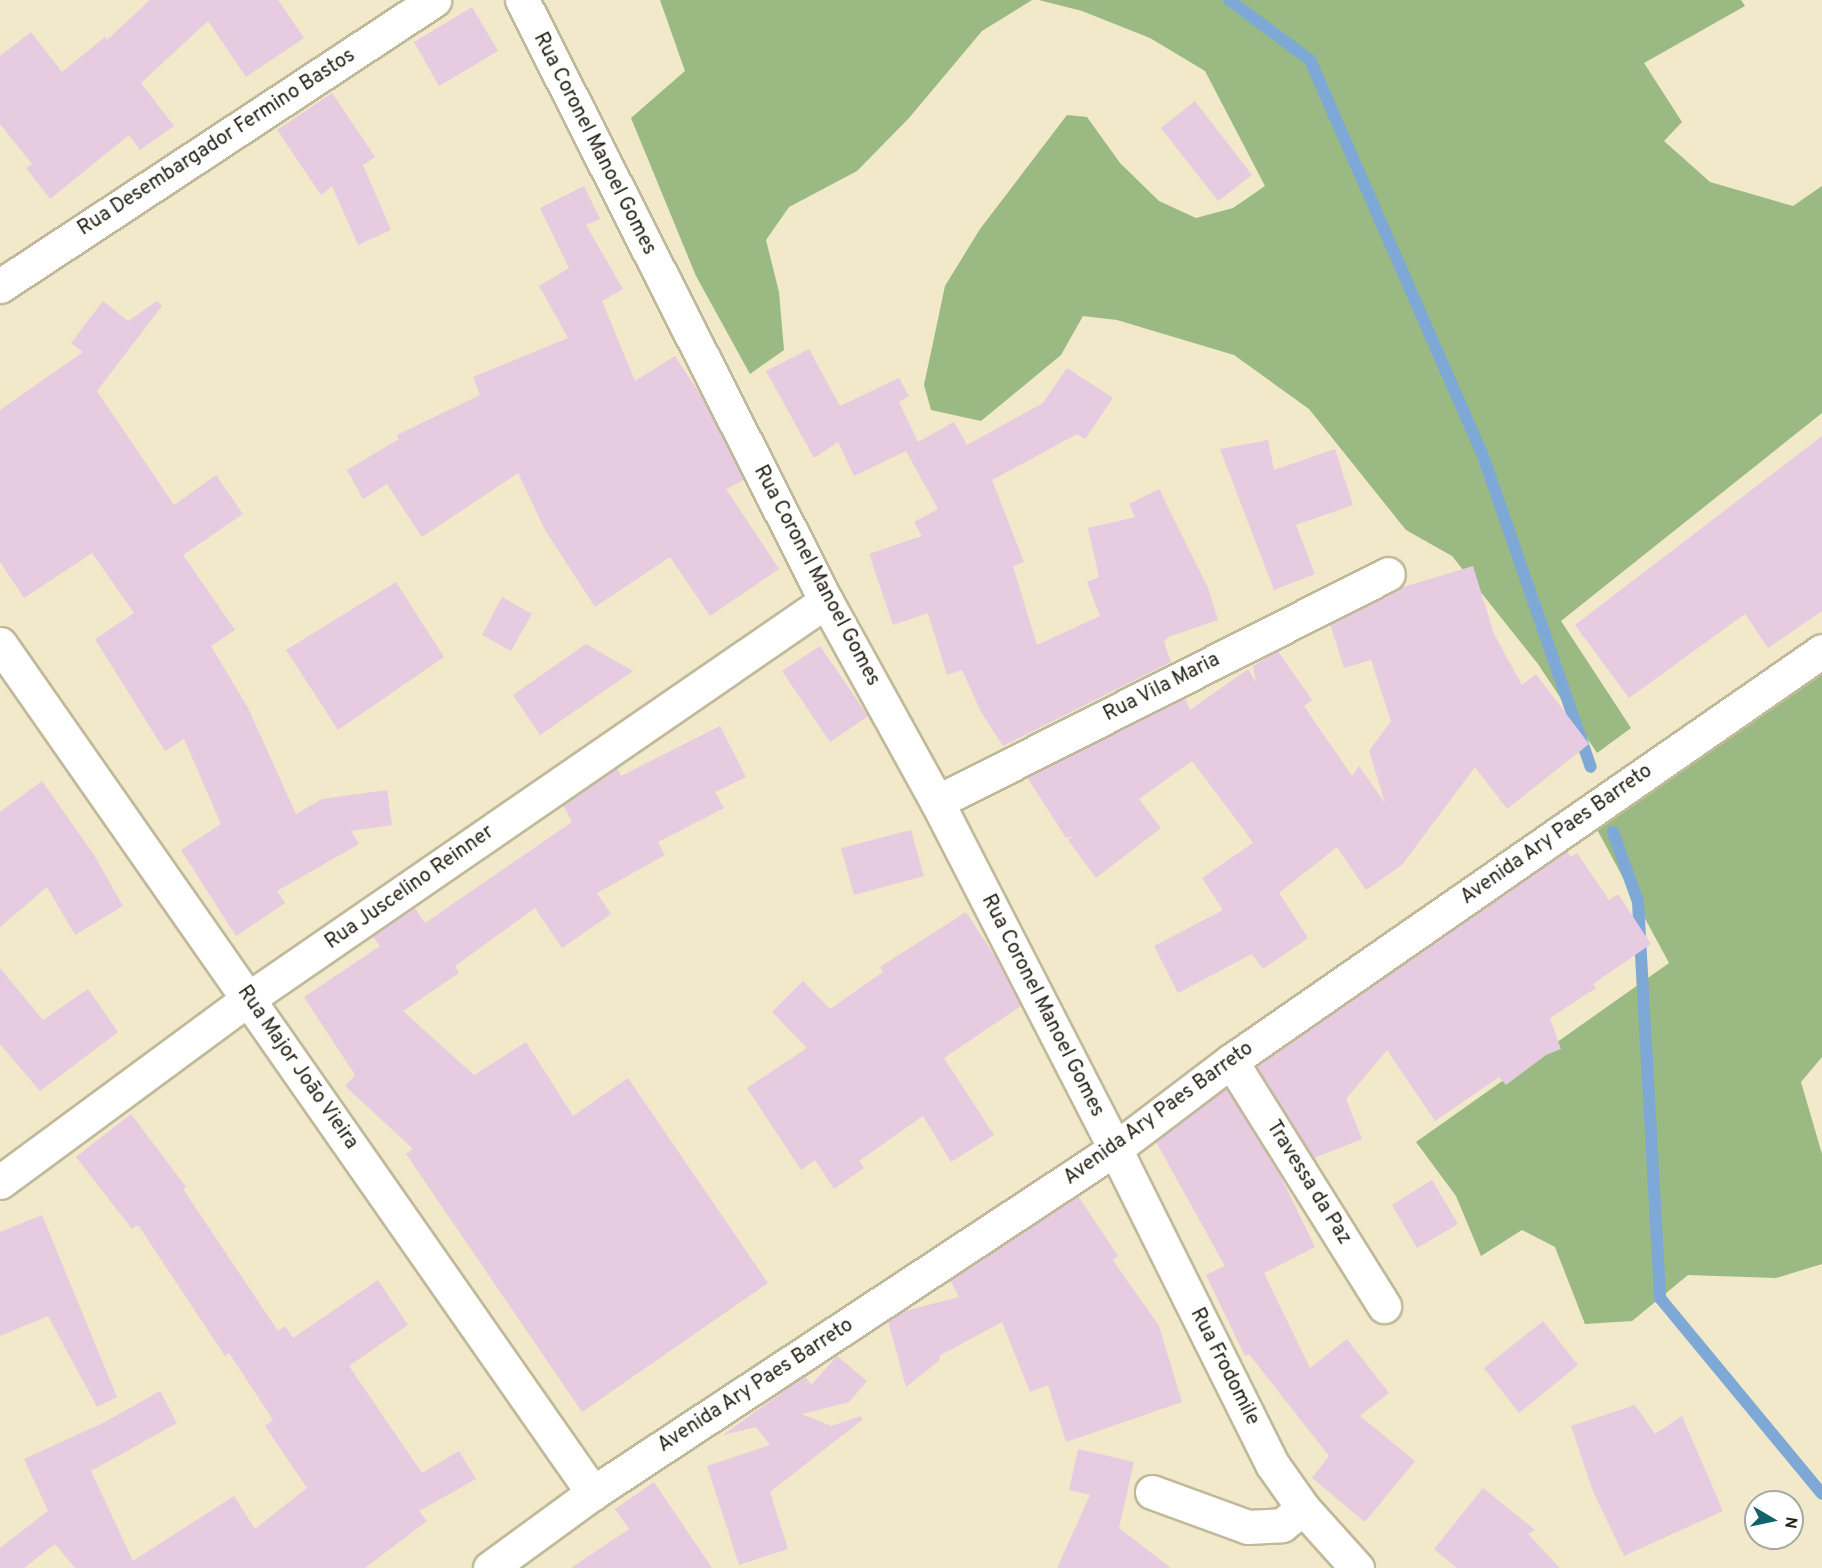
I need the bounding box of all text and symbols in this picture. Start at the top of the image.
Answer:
street label: Rua Coronel Manoel Gomes [527,29,661,259]
street label: Rua Desembargador Fermino Bastos [74,44,360,242]
street label: Rua Coronel Manoel Gomes [748,462,884,690]
street label: Rua Vila Maria [1100,648,1224,728]
street label: Avenida Ary Paes Barreto [1456,759,1658,911]
street label: Rua Juscelino Reinner [321,821,499,955]
street label: Rua Coronel Manoel Gomes [975,891,1109,1121]
street label: Rua Major João Vieira [231,981,363,1155]
street label: Avenida Ary Paes Barreto [1059,1037,1259,1191]
street label: Travessa da Paz [1260,1117,1356,1249]
street label: Rua Frodomile [1184,1304,1264,1430]
street label: Avenida Ary Paes Barreto [653,1314,859,1458]
north arrow [1744,1490,1804,1550]
text: N [1779,1515,1801,1530]

